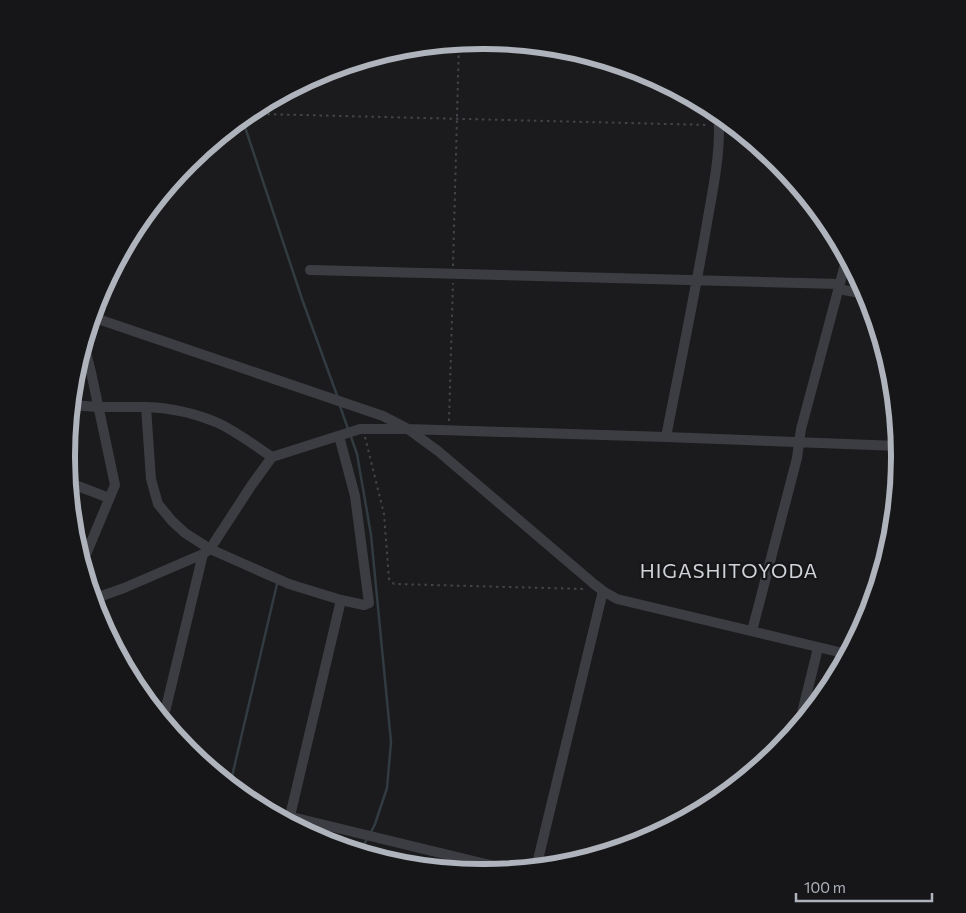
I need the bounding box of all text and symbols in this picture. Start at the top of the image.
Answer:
district label: HIGASHITOYODA [640,558,818,582]
scale bar [796,870,932,902]
text: 100 m [804,878,846,896]

